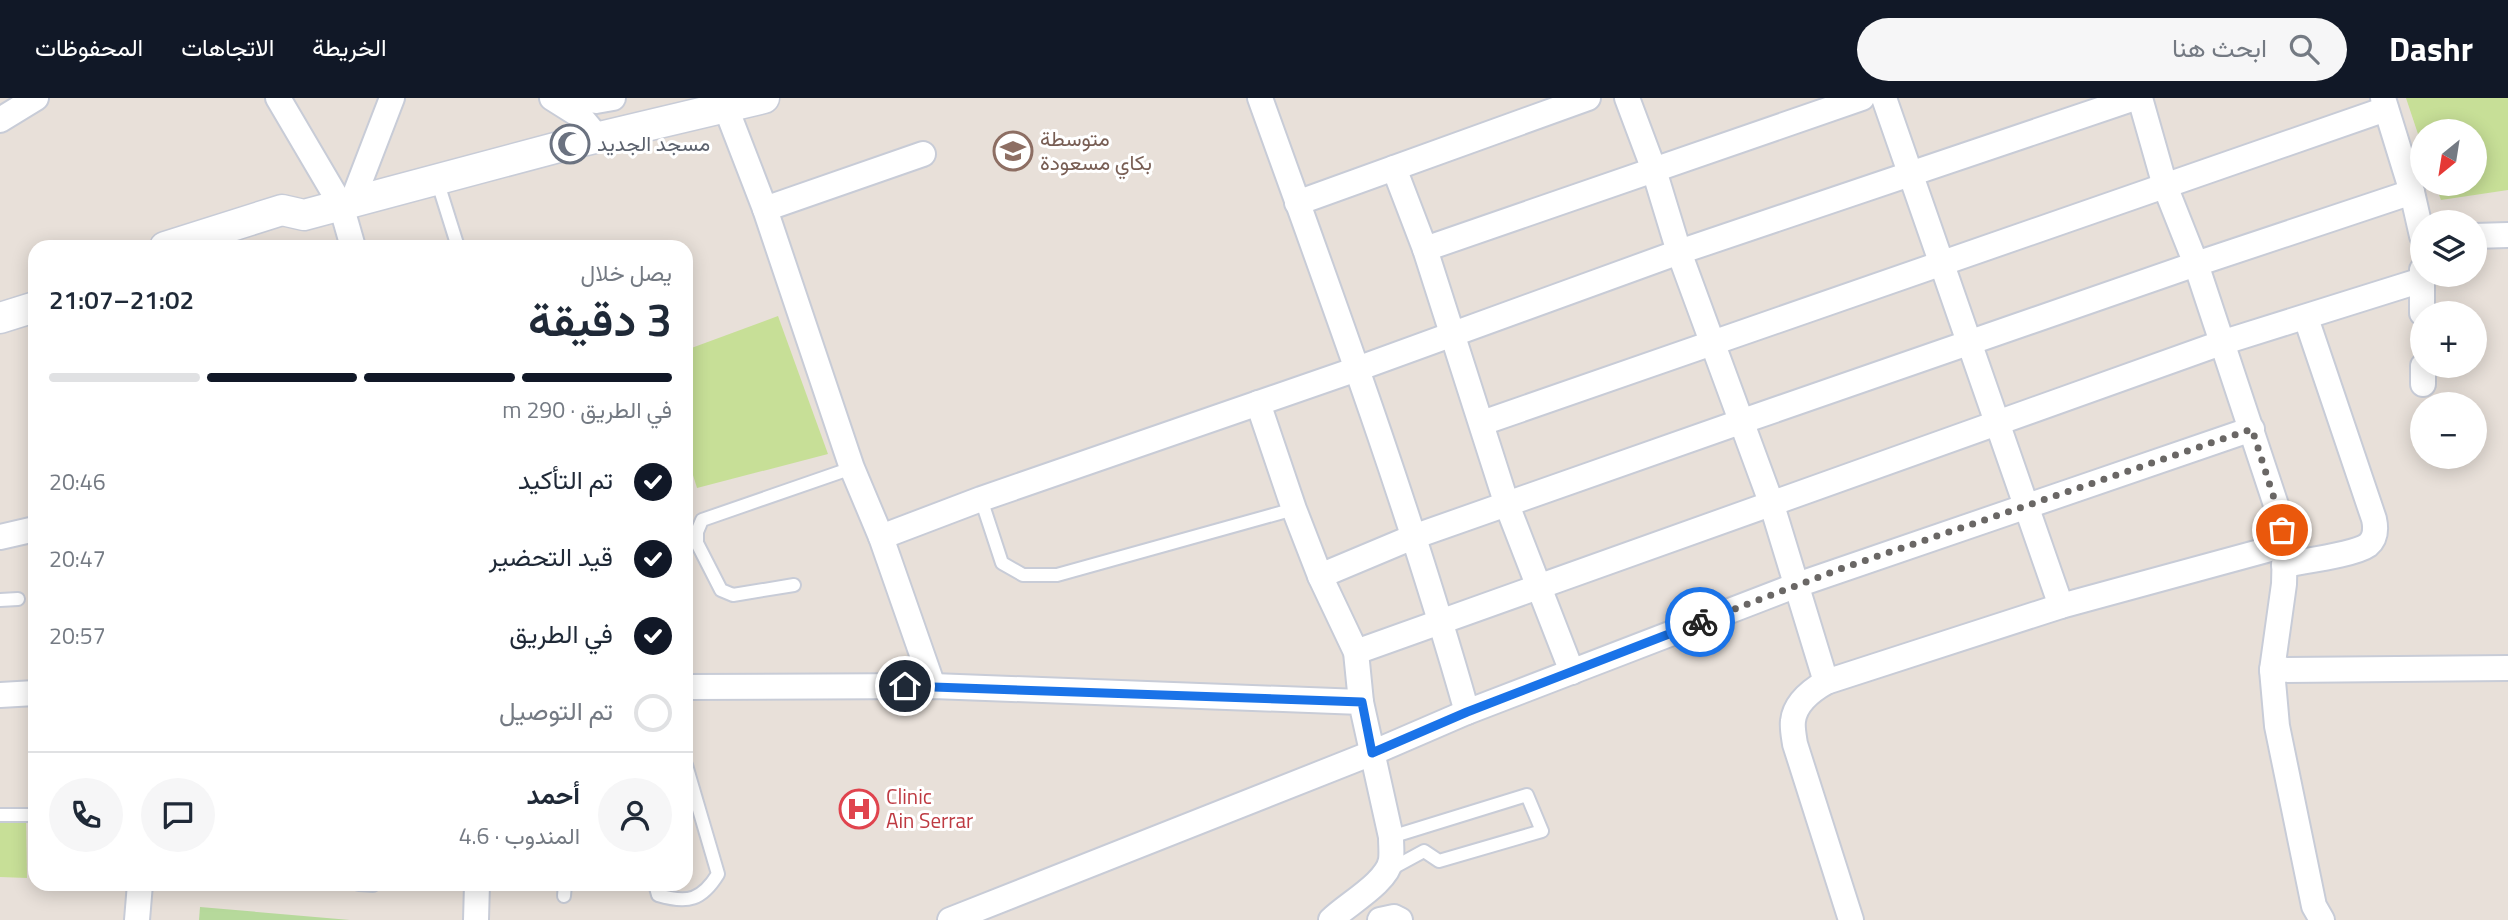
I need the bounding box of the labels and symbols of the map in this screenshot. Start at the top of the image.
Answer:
north arrow [2410,119,2487,196]
place label: متوسطة بكاي مسعودة [1040,122,1152,180]
mosque icon: مسجد الجديد [549,123,591,165]
place label: مسجد الجديد [597,127,710,159]
school or university icon: متوسطة بكاي مسعودة [992,130,1034,172]
pin [2252,500,2312,560]
courier [1665,587,1735,657]
pin [875,656,935,716]
place label: Clinic Ain Serrar [886,780,973,836]
hospital icon: Clinic Ain Serrar [838,788,880,830]

